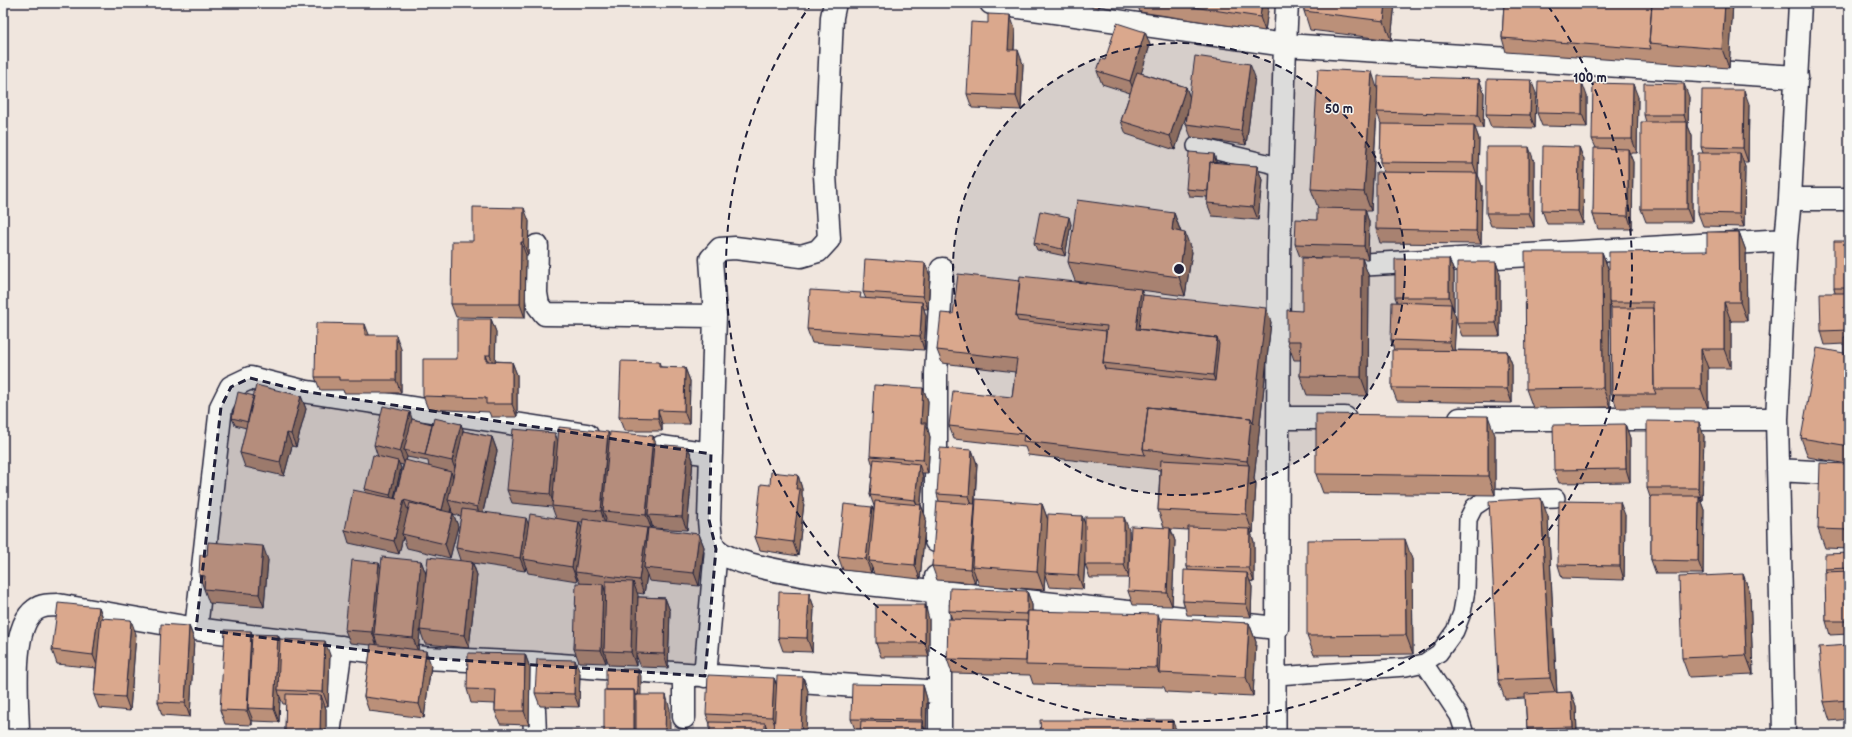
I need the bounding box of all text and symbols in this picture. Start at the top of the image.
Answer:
text: 100 m [1573,71,1607,86]
text: 50 m [1325,102,1353,117]
centre of rings [1172,262,1186,276]

